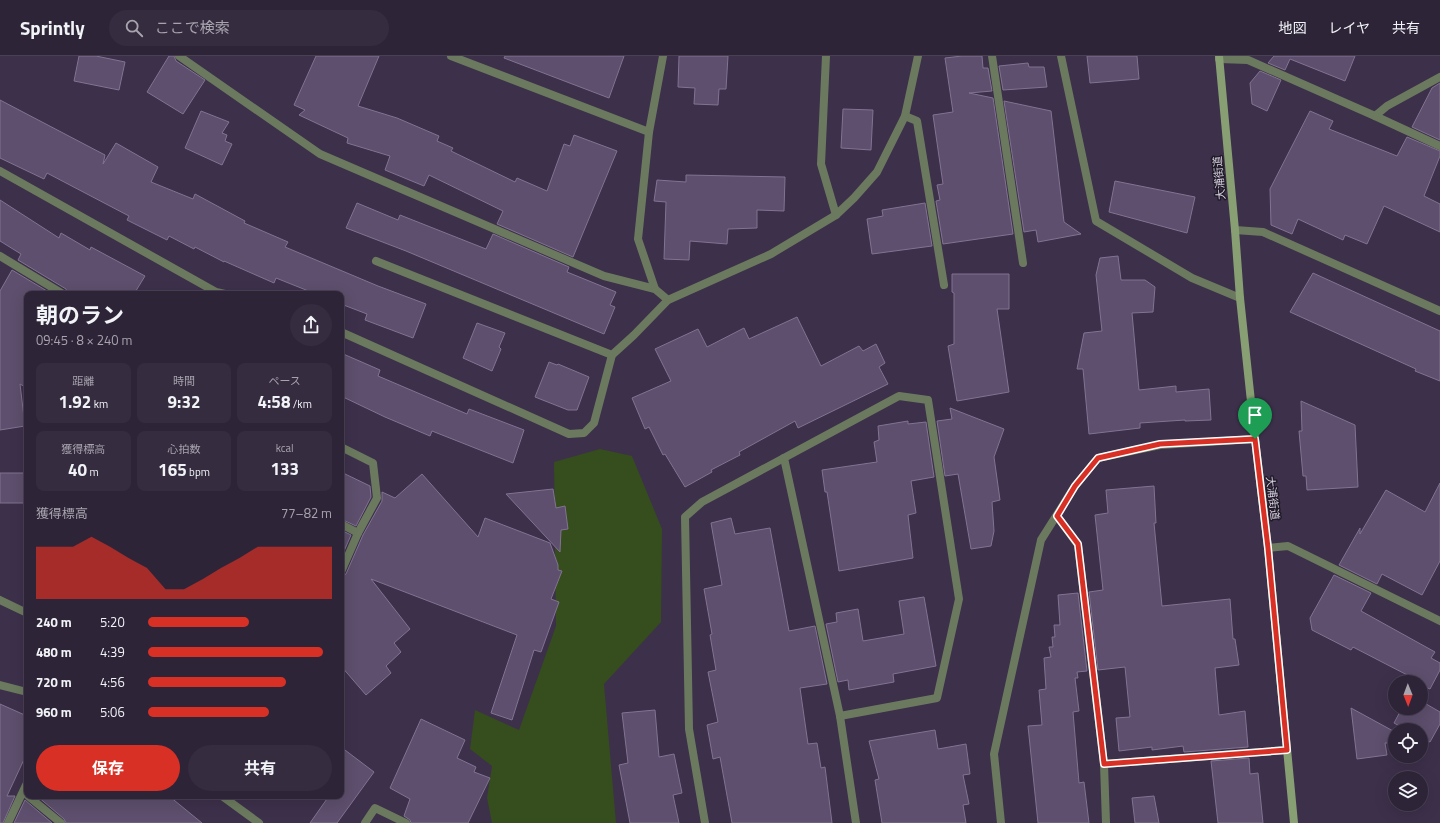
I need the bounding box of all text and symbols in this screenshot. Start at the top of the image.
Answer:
search box [109,10,389,46]
text: Sprintly [20,13,85,42]
text: ここで検索 [155,16,230,39]
icon: search [123,17,145,39]
text: 地図 [1278,17,1306,38]
text: レイヤ [1328,17,1370,38]
text: 共有 [1392,17,1420,38]
street label: 大浦街道 [1209,155,1229,201]
text: 朝のラン [36,298,124,332]
button: share [290,304,332,346]
text: 09:45 · 8 × 240 m [36,330,132,350]
text: 距離 [72,373,94,389]
text: 時間 [173,373,195,389]
text: ペース [268,373,301,389]
text: 1.92 [58,389,91,415]
text: 9:32 [168,389,200,415]
text: 4:58 [257,389,290,415]
text: km [91,396,108,412]
text: /km [290,396,312,412]
pin [1238,398,1272,439]
icon: arrive [1244,404,1266,426]
text: kcal [276,440,294,456]
text: 獲得標高 [61,441,105,457]
text: 心拍数 [167,441,200,457]
text: 133 [270,456,299,482]
text: 40 [68,457,87,483]
text: 165 [158,457,187,483]
text: m [87,464,99,480]
text: bpm [187,464,210,480]
street label: 大浦街道 [1262,475,1284,521]
text: 獲得標高 [36,503,88,523]
text: 77–82 m [281,503,332,523]
text: 240 m [36,612,72,632]
text: 5:20 [100,612,125,632]
text: 480 m [36,642,72,662]
text: 4:39 [100,642,125,662]
text: 720 m [36,672,72,692]
text: 4:56 [100,672,125,692]
north arrow [1388,675,1428,715]
map controls [1388,675,1428,811]
text: 960 m [36,702,72,722]
text: 5:06 [100,702,125,722]
button: locate [1388,723,1428,763]
button: 保存 [36,745,180,791]
button: 共有 [188,745,332,791]
button: layers [1388,771,1428,811]

